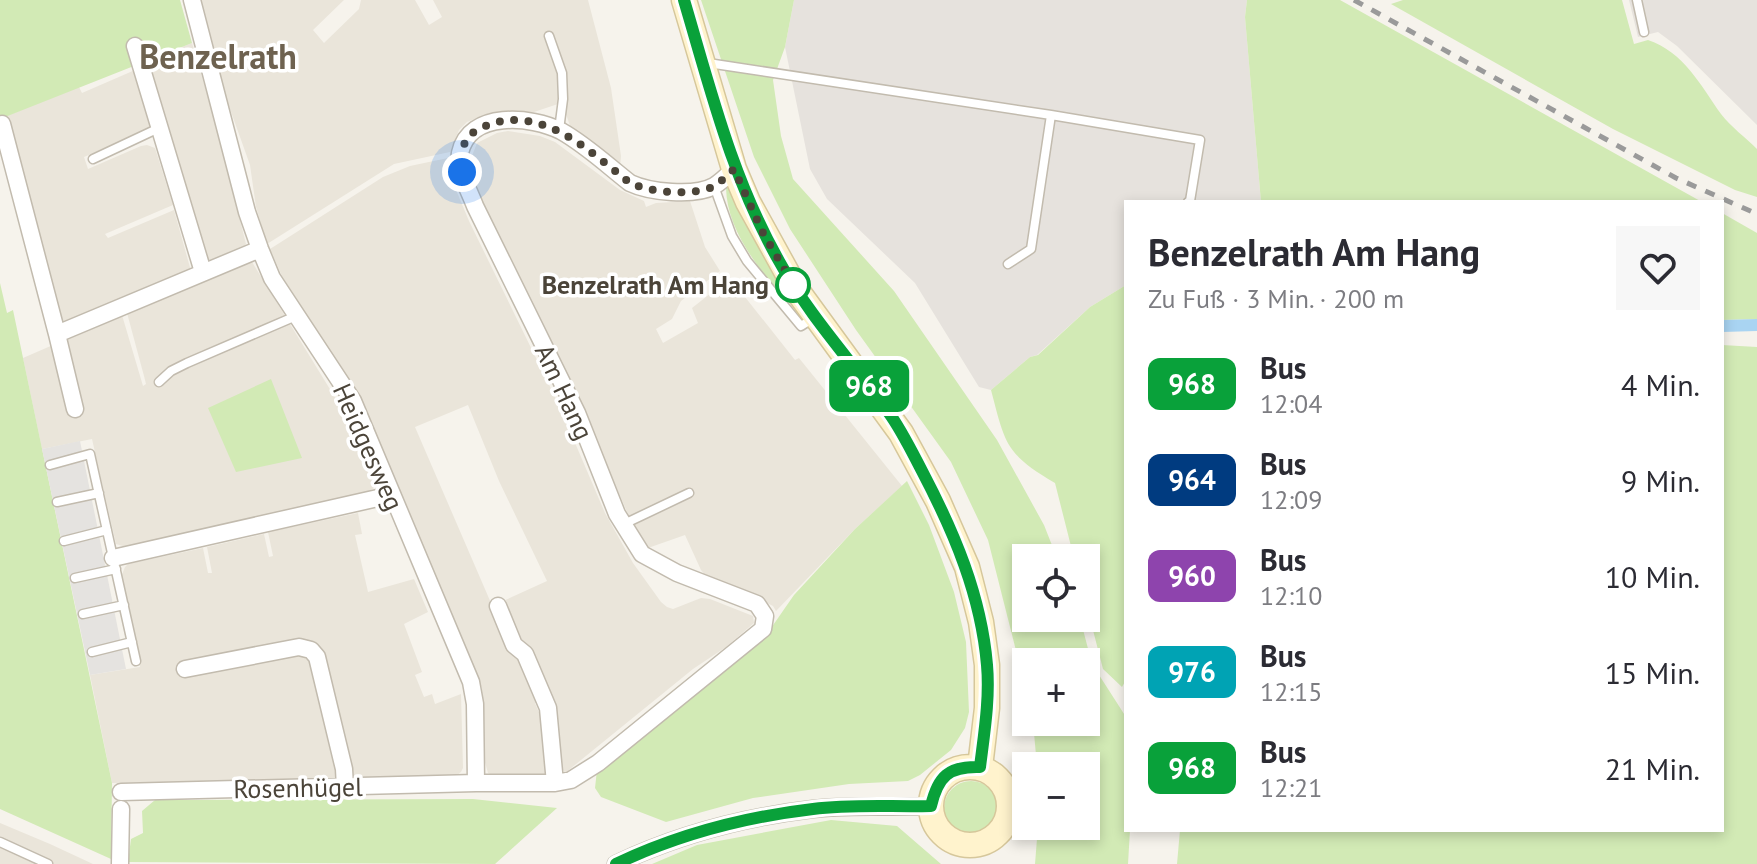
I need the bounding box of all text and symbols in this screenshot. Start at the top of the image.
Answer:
district label: Benzelrath [139,34,297,78]
your location [442,152,482,192]
button: heart [1616,226,1700,310]
text: Benzelrath Am Hang [1148,227,1480,276]
place label: Benzelrath Am Hang [542,268,769,301]
marker: Benzelrath Am Hang [776,268,810,302]
text: Zu Fuß · 3 Min. · 200 m [1148,282,1404,315]
street label: Am Hang [528,339,601,445]
text: Bus [1260,348,1307,387]
line badge: 968 [823,360,915,412]
text: 968 [1168,365,1216,402]
text: 4 Min. [1621,365,1700,404]
text: 968 [845,367,893,404]
street label: Heidgesweg [326,378,411,515]
text: 12:04 [1260,387,1322,420]
text: Bus [1260,444,1307,483]
text: 964 [1168,461,1216,498]
text: 9 Min. [1621,461,1700,500]
text: 12:09 [1260,483,1322,516]
text: Bus [1260,540,1307,579]
map controls [1012,544,1100,840]
button: locate [1012,544,1100,632]
text: 960 [1168,557,1216,594]
text: 10 Min. [1605,557,1700,596]
text: 12:10 [1260,579,1322,612]
text: Bus [1260,636,1307,675]
button: + [1012,648,1100,736]
text: 976 [1168,653,1216,690]
text: 15 Min. [1605,653,1700,692]
text: 12:15 [1260,675,1322,708]
text: Bus [1260,732,1307,771]
text: 968 [1168,749,1216,786]
text: 21 Min. [1605,749,1700,788]
button: − [1012,752,1100,840]
street label: Rosenhügel [233,770,363,805]
text: 12:21 [1260,771,1322,804]

